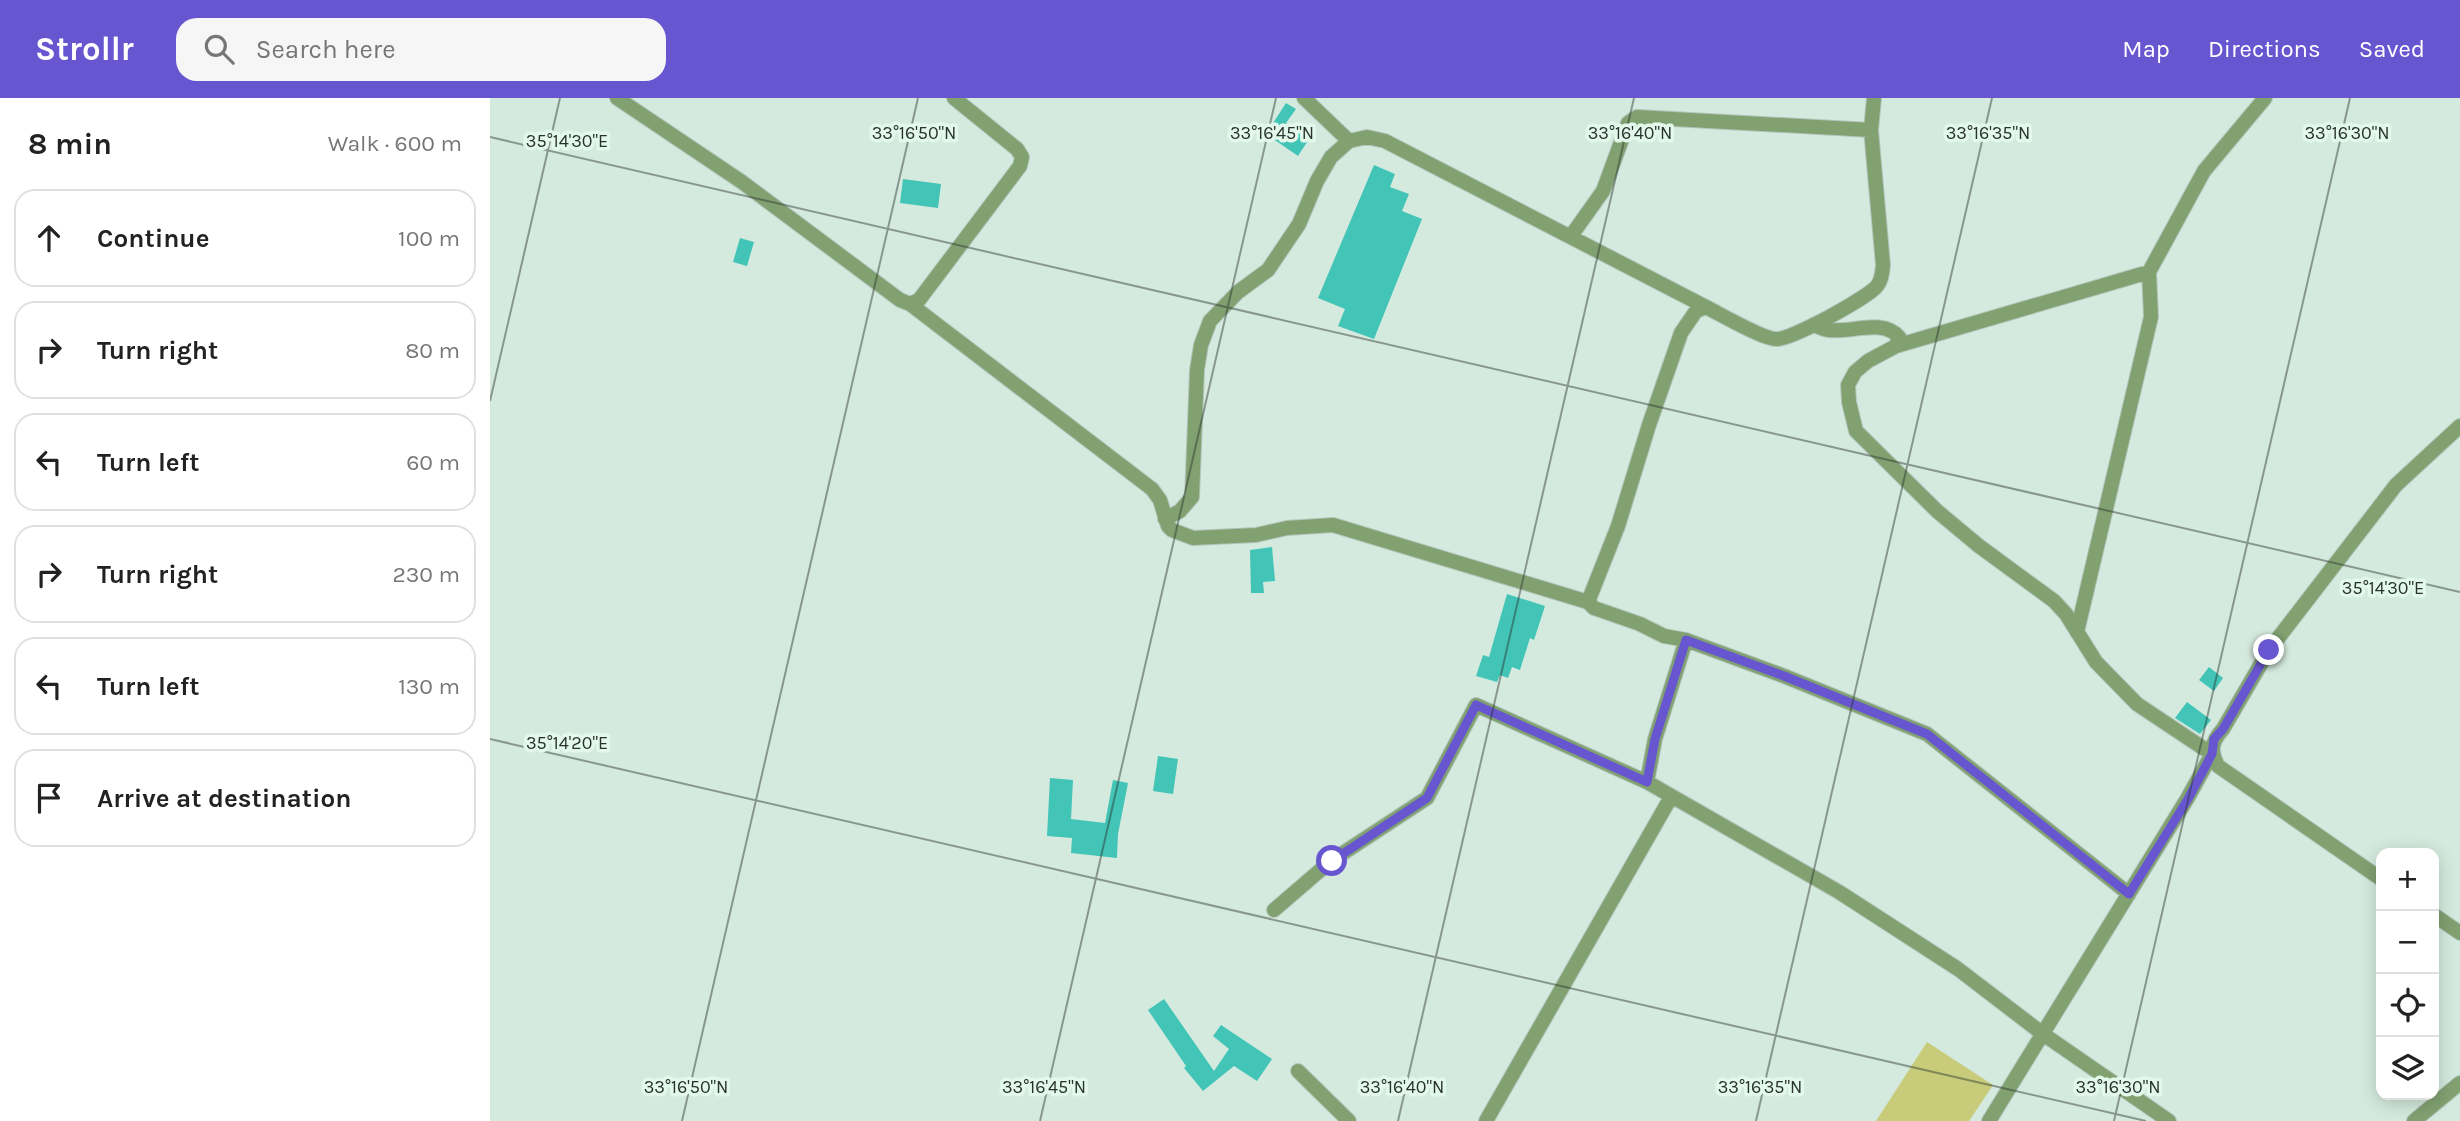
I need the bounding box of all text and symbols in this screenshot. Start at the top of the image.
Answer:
search box [176,18,666,81]
text: Strollr [35,30,134,68]
icon: search [200,30,238,68]
text: Search here [256,34,396,65]
text: Map [2122,35,2170,63]
text: Directions [2208,35,2321,63]
text: Saved [2359,35,2425,63]
text: 33°16'50"N [872,122,956,144]
text: 33°16'45"N [1230,122,1314,144]
text: 33°16'40"N [1588,122,1672,144]
text: 33°16'35"N [1946,122,2030,144]
text: 33°16'30"N [2304,122,2390,144]
text: 8 min [28,126,112,162]
text: Walk · 600 m [328,130,462,157]
text: 35°14'30"E [526,130,608,152]
icon: ahead [30,219,68,257]
text: Continue [97,223,209,254]
text: 100 m [398,225,460,252]
icon: right [30,331,68,369]
text: Turn right [97,335,218,366]
text: 80 m [405,337,460,364]
icon: left [30,443,68,481]
text: Turn left [97,447,199,478]
text: 60 m [406,449,460,476]
icon: right [30,555,68,593]
text: Turn right [97,559,218,590]
text: 230 m [392,561,460,588]
text: 35°14'30"E [2342,577,2424,599]
route end [2253,634,2284,665]
icon: left [30,667,68,705]
text: Turn left [97,671,199,702]
text: 130 m [398,673,460,700]
text: 35°14'20"E [526,732,608,754]
icon: arrive [30,779,68,817]
text: Arrive at destination [97,783,351,814]
route start [1316,845,1347,876]
map controls [2376,848,2439,1100]
button: + [2376,848,2439,911]
button: − [2376,911,2439,974]
button: locate [2376,974,2439,1037]
button: layers [2376,1037,2439,1100]
text: 33°16'50"N [644,1076,728,1098]
text: 33°16'45"N [1002,1076,1086,1098]
text: 33°16'40"N [1360,1076,1444,1098]
text: 33°16'35"N [1718,1076,1802,1098]
text: 33°16'30"N [2075,1076,2161,1098]

